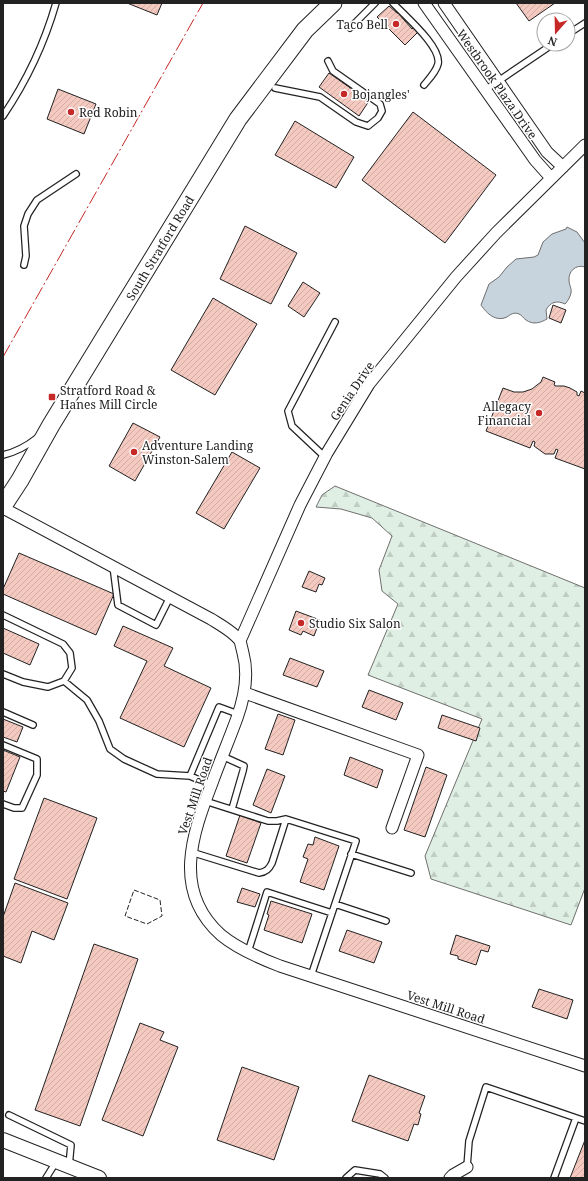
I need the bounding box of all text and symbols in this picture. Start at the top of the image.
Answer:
north arrow [536,12,576,52]
place label: Taco Bell [337,16,388,33]
marker: Taco Bell [391,19,401,29]
street label: Westbrook Plaza Drive [453,26,541,142]
text: N [545,33,559,50]
place label: Bojangles' [352,86,410,103]
marker: Bojangles' [339,89,349,99]
place label: Red Robin [79,104,138,121]
marker: Red Robin [66,107,76,117]
street label: South Stratford Road [122,192,198,304]
street label: Genia Drive [326,358,378,424]
place label: Stratford Road & Hanes Mill Circle [60,382,158,413]
marker: Stratford Road & Hanes Mill Circle [47,392,57,402]
place label: Allegacy Financial [478,398,531,429]
marker: Allegacy Financial [534,408,544,418]
place label: Adventure Landing Winston-Salem [142,437,254,468]
marker: Adventure Landing Winston-Salem [129,447,139,457]
place label: Studio Six Salon [309,615,401,632]
marker: Studio Six Salon [296,618,306,628]
street label: Vest Mill Road [174,754,216,837]
street label: Vest Mill Road [405,986,488,1028]

